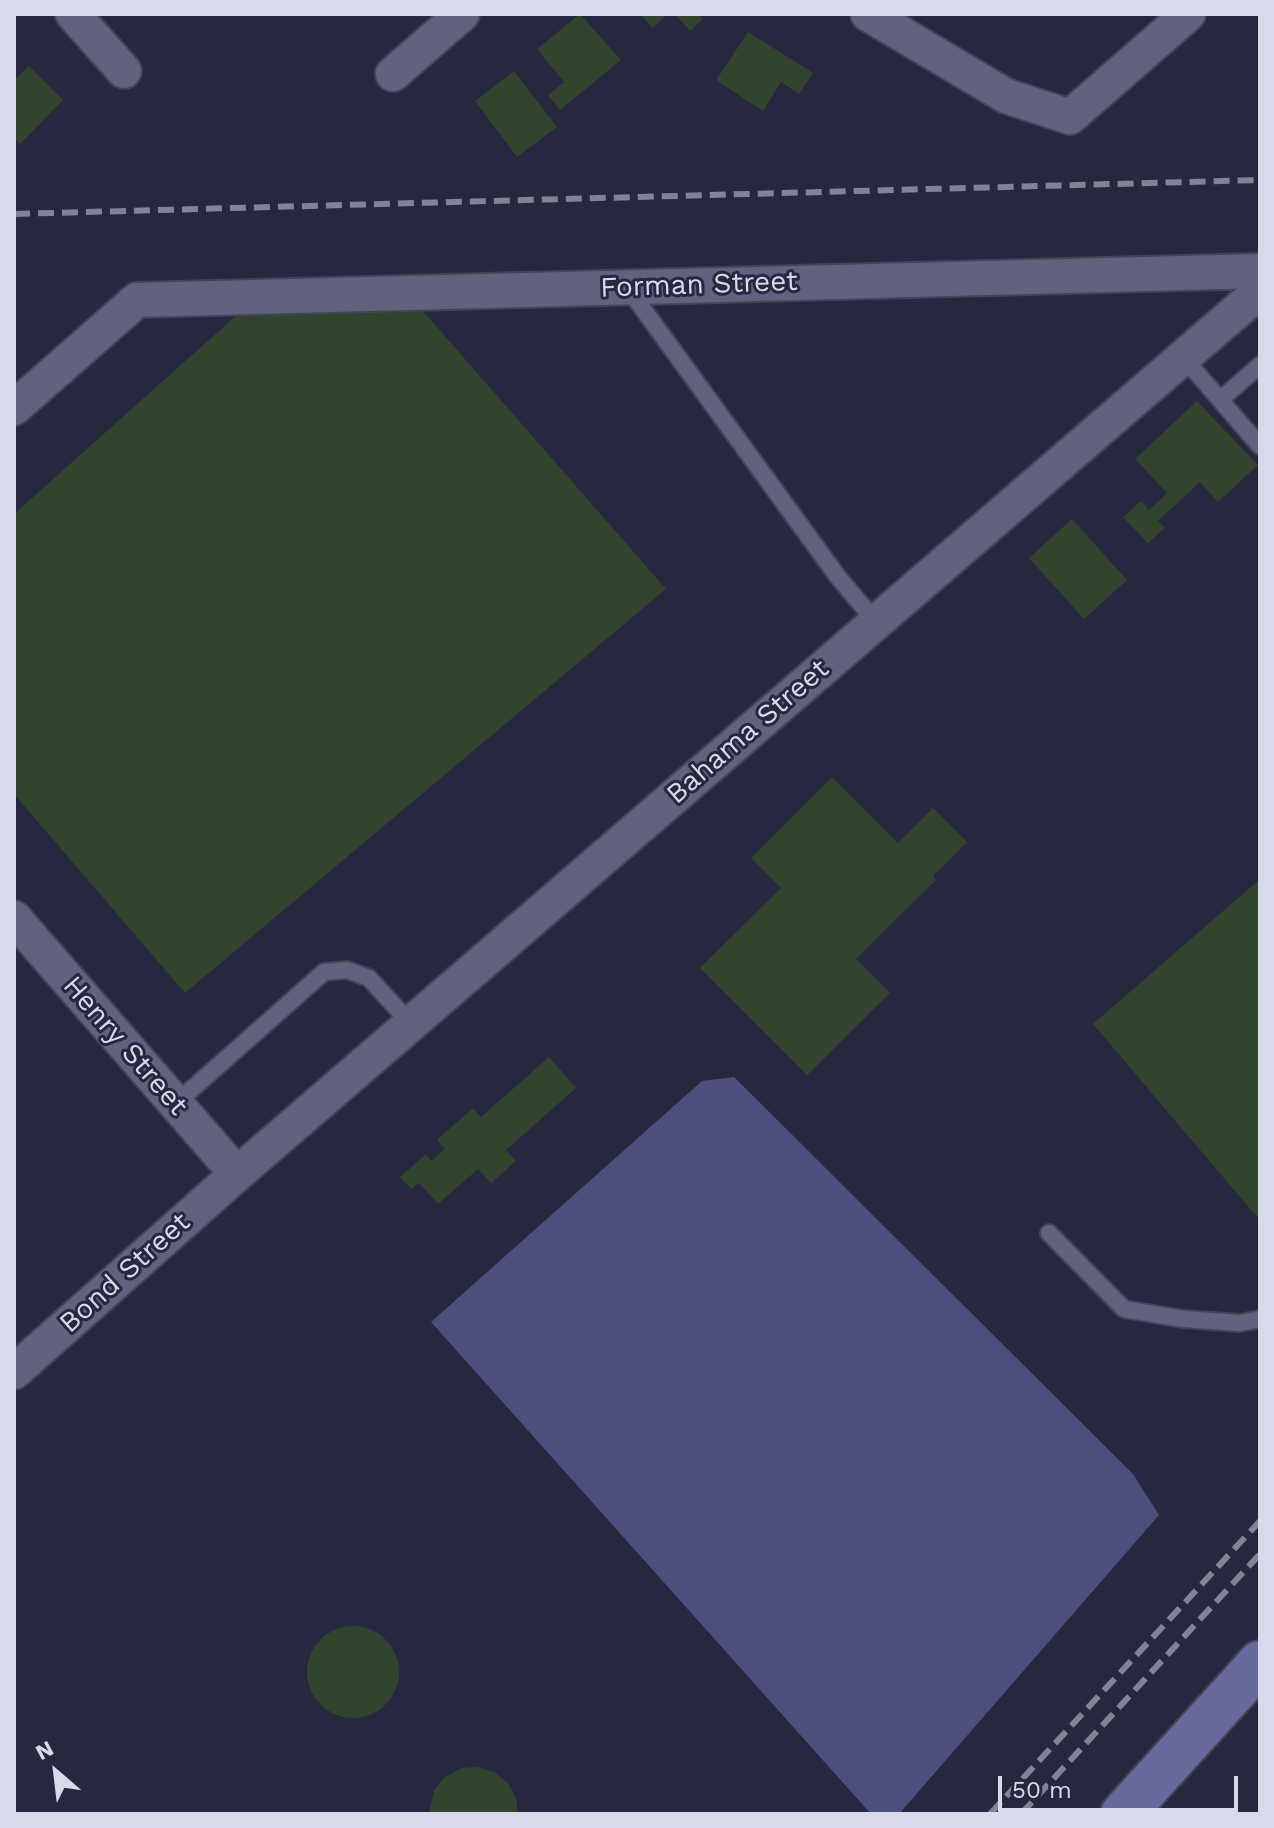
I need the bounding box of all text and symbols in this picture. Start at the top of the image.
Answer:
street label: Forman Street [600,265,798,305]
street label: Bahama Street [660,653,836,811]
street label: Henry Street [55,970,195,1122]
street label: Bond Street [53,1206,197,1340]
north arrow [16,1732,96,1812]
text: N [31,1736,58,1765]
scale bar [1002,1760,1242,1810]
text: 50 m [1012,1776,1072,1804]

